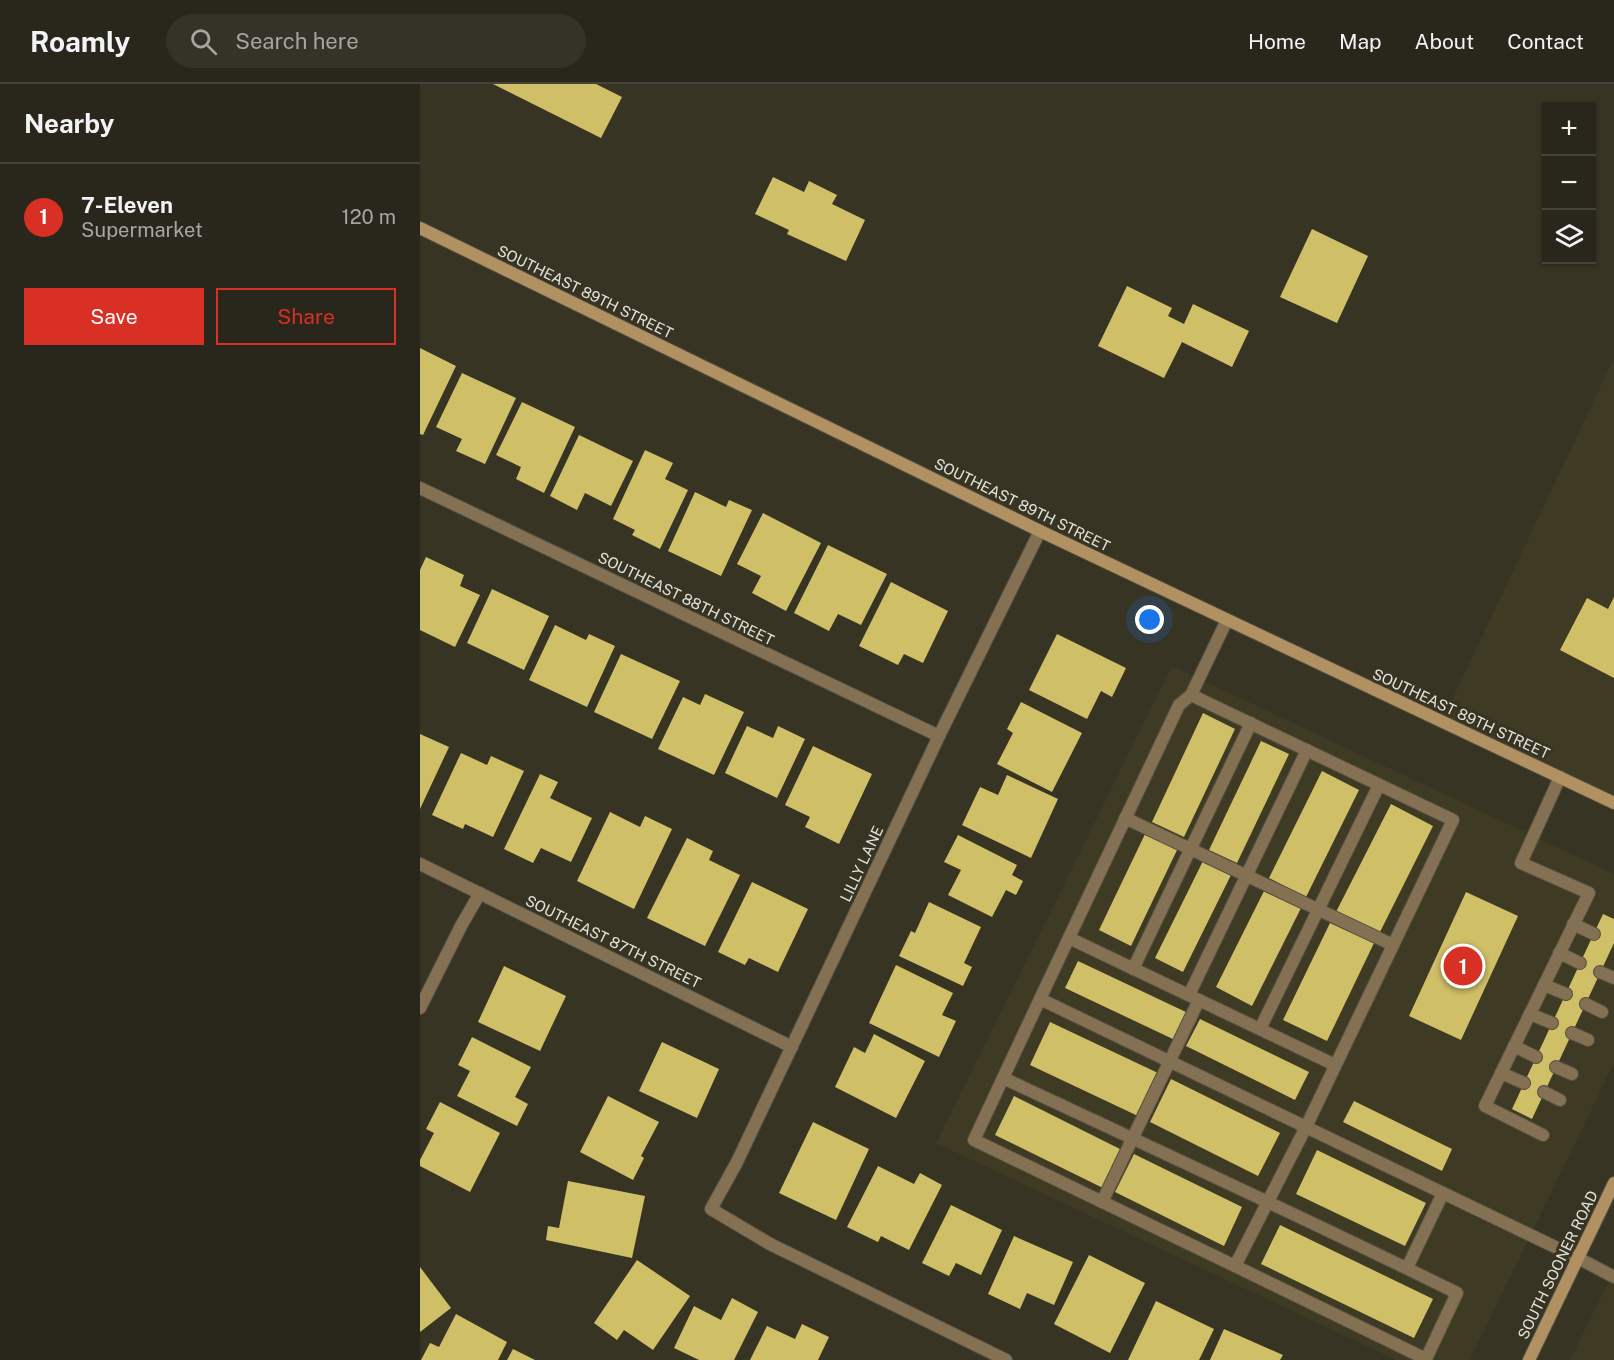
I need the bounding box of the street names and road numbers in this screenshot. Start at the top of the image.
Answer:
street label: SOUTHEAST 89TH STREET [495,242,676,342]
street label: SOUTHEAST 89TH STREET [932,455,1113,555]
street label: SOUTHEAST 88TH STREET [595,548,777,649]
street label: SOUTHEAST 89TH STREET [1370,665,1552,762]
street label: LILLY LANE [837,823,886,904]
street label: SOUTHEAST 87TH STREET [523,892,704,991]
street label: SOUTH SOONER ROAD [1514,1188,1601,1342]

